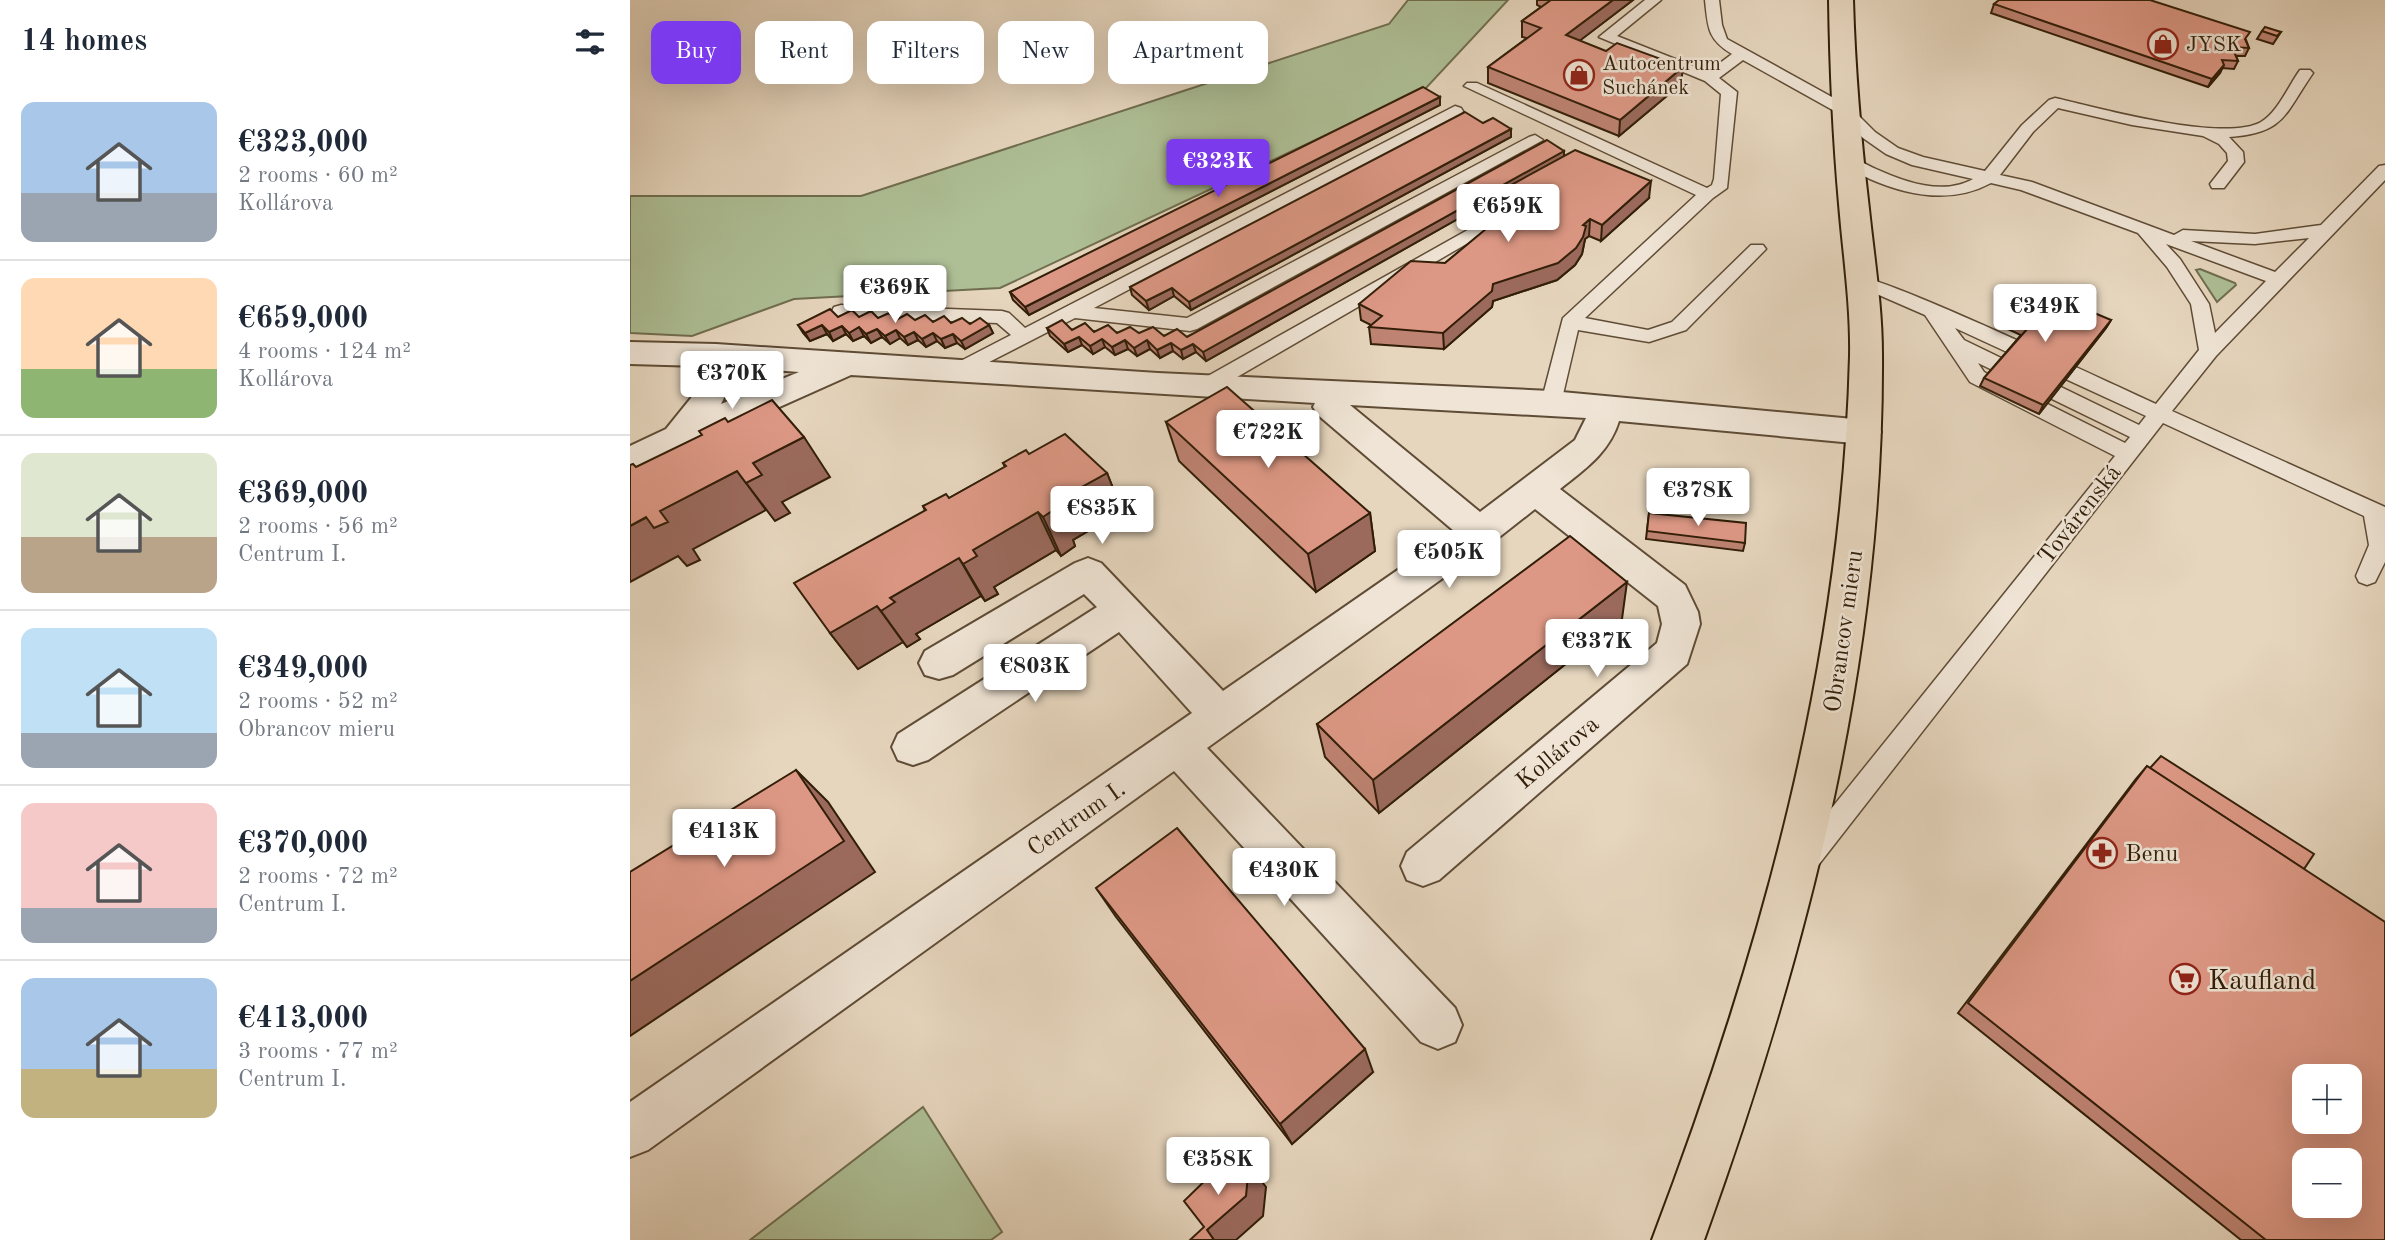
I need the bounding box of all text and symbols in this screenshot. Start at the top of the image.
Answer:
chip: Buy [651,21,741,84]
chip: Rent [755,21,853,84]
chip: Filters [867,21,984,84]
chip: New [998,21,1094,84]
chip: Apartment [1108,21,1268,84]
icon: filters [571,23,609,61]
text: 14 homes [21,27,147,57]
shop icon: JYSK [2146,27,2180,61]
place label: JYSK [2186,35,2242,56]
place label: Autocentrum Suchánek [1602,54,1721,99]
shop icon: Autocentrum Suchánek [1562,58,1596,92]
text: €323,000 [238,128,368,158]
icon: home [77,130,161,214]
pin: €323K [1169,140,1267,199]
text: €323K [1182,150,1254,173]
text: 2 rooms · 60 m² [238,164,398,187]
pin: €659K [1459,184,1557,244]
text: Kollárova [238,192,333,215]
text: €659K [1472,195,1544,218]
pin: €369K [846,266,944,325]
text: €369K [859,276,931,299]
pin: €349K [1996,284,2094,344]
text: €349K [2009,295,2081,318]
text: €659,000 [238,304,368,334]
icon: home [77,306,161,390]
text: 4 rooms · 124 m² [238,340,411,363]
pin: €370K [683,352,781,411]
text: €370K [696,362,768,385]
text: Kollárova [238,368,333,391]
pin: €722K [1219,410,1317,470]
text: €722K [1232,421,1304,444]
street label: Továrenská [2035,461,2127,569]
pin: €378K [1649,468,1747,528]
text: €369,000 [238,479,368,509]
text: €378K [1662,479,1734,502]
icon: home [77,481,161,565]
pin: €835K [1053,486,1151,546]
text: €835K [1066,497,1138,520]
text: 2 rooms · 56 m² [238,515,398,538]
pin: €505K [1400,530,1498,590]
text: €505K [1413,541,1485,564]
text: Centrum I. [238,543,346,566]
street label: Obrancov mieru [1822,548,1868,714]
pin: €337K [1548,620,1646,679]
text: €337K [1561,630,1633,653]
pin: €803K [986,644,1084,704]
text: €349,000 [238,654,368,684]
text: €803K [999,655,1071,678]
icon: home [77,656,161,740]
text: 2 rooms · 52 m² [238,690,398,713]
street label: Kollárova [1512,712,1604,795]
text: Obrancov mieru [238,718,395,741]
street label: Centrum I. [1024,777,1130,862]
pin: €413K [675,810,773,869]
text: €413K [688,820,760,843]
text: €370,000 [238,829,368,859]
icon: home [77,831,161,915]
pharmacy icon: Benu [2085,836,2119,870]
place label: Benu [2125,843,2179,867]
pin: €430K [1235,848,1333,908]
text: €430K [1248,859,1320,882]
text: 2 rooms · 72 m² [238,865,398,888]
text: Centrum I. [238,893,346,916]
supermarket icon: Kaufland [2168,962,2202,996]
place label: Kaufland [2208,968,2316,996]
text: €413,000 [238,1004,368,1034]
icon: home [77,1006,161,1090]
text: 3 rooms · 77 m² [238,1040,398,1063]
map controls [2292,1064,2362,1218]
button: + [2292,1064,2362,1134]
text: Centrum I. [238,1068,346,1091]
pin: €358K [1169,1138,1267,1197]
text: €358K [1182,1148,1254,1171]
button: − [2292,1148,2362,1218]

